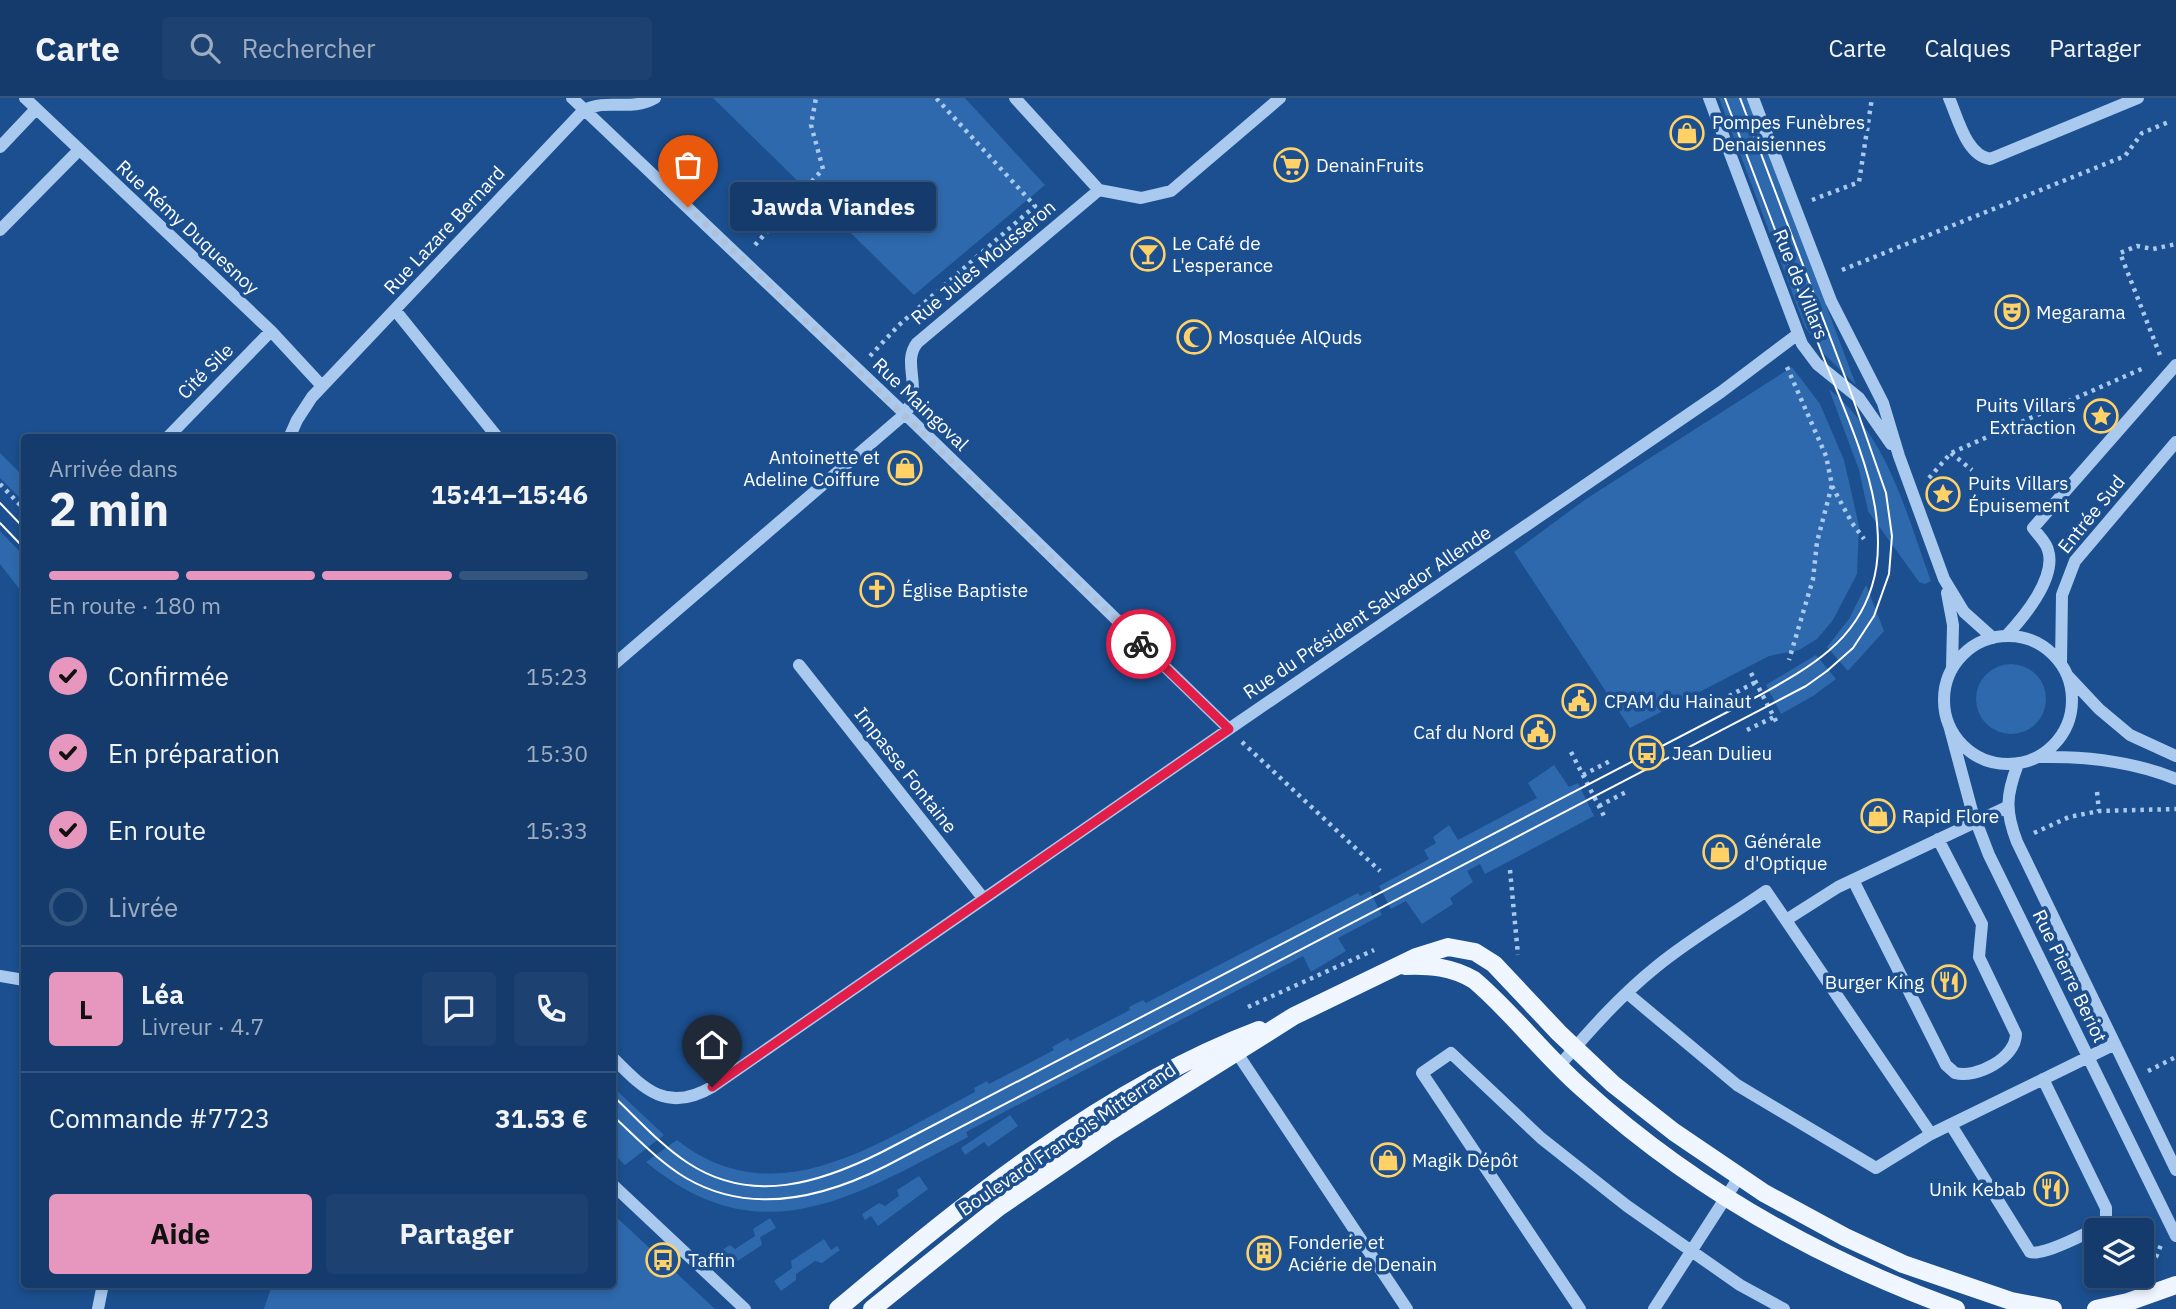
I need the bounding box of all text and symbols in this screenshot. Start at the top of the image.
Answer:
search box [162,17,652,80]
text: Carte [35,27,120,70]
icon: search [186,29,224,67]
text: Rechercher [242,31,376,65]
text: Carte [1828,32,1887,64]
text: Calques [1925,32,2011,64]
text: Partager [2049,32,2141,64]
place label: Pompes Funèbres Denaisiennes [1712,110,1865,156]
shop icon: Pompes Funèbres Denaisiennes [1668,114,1706,152]
pin [658,135,718,207]
icon: bag [669,146,707,184]
supermarket icon: DenainFruits [1272,146,1310,184]
place label: DenainFruits [1316,153,1424,177]
street label: Rue Rémy Duquesnoy [112,155,265,300]
street label: Rue Lazare Bernard [378,161,510,299]
callout: Jawda Viandes [730,182,936,232]
text: Jawda Viandes [751,191,915,221]
street label: Rue Jules Mousseron [906,194,1060,330]
street label: Rue de Villars [1768,225,1834,343]
place label: Le Café de L'esperance [1172,231,1273,277]
bar icon: Le Café de L'esperance [1129,235,1167,273]
theatre icon: Megarama [1993,293,2031,331]
place label: Megarama [2036,300,2126,324]
mosque icon: Mosquée AlQuds [1175,318,1213,356]
place label: Mosquée AlQuds [1218,325,1362,349]
street label: Cité Sile [172,338,238,404]
street label: Rue Maingoval [868,352,974,456]
place label: Puits Villars Extraction [1976,393,2076,439]
place icon: Puits Villars Extraction [2082,397,2120,435]
place label: Antoinette et Adeline Coiffure [743,445,880,491]
shop icon: Antoinette et Adeline Coiffure [886,449,924,487]
text: Arrivée dans [49,453,178,483]
street label: Entrée Sud [2052,470,2130,558]
place label: Puits Villars Épuisement [1968,471,2070,517]
place icon: Puits Villars Épuisement [1924,475,1962,513]
text: 15:41–15:46 [431,477,588,511]
text: 2 min [49,479,169,539]
street label: Rue du Président Salvador Allende [1238,520,1496,704]
church icon: Église Baptiste [858,571,896,609]
place label: Église Baptiste [902,578,1028,602]
text: En route · 180 m [49,590,221,620]
courier [1106,609,1176,679]
icon: bike [1122,625,1160,663]
icon: check [49,657,87,695]
text: Confirmée [108,659,229,693]
text: 15:23 [526,661,588,691]
public building icon: CPAM du Hainaut [1560,682,1598,720]
place label: CPAM du Hainaut [1604,689,1752,713]
street label: Impasse Fontaine [849,702,963,838]
public building icon: Caf du Nord [1519,713,1557,751]
place label: Caf du Nord [1413,720,1514,744]
icon: check [49,734,87,772]
bus stop icon: Jean Dulieu [1628,734,1666,772]
text: En préparation [108,736,280,770]
text: 15:30 [526,738,588,768]
place label: Jean Dulieu [1672,741,1772,765]
shop icon: Rapid Flore [1859,797,1897,835]
place label: Rapid Flore [1902,804,1999,828]
icon: check [49,811,87,849]
text: En route [108,813,206,847]
text: 15:33 [526,815,588,845]
place label: Générale d'Optique [1744,829,1827,875]
shop icon: Générale d'Optique [1701,833,1739,871]
text: Livrée [108,890,178,924]
street label: Rue Pierre Beriot [2027,905,2113,1047]
restaurant icon: Burger King [1930,963,1968,1001]
place label: Burger King [1825,970,1924,994]
button: chat [422,972,496,1046]
button: phone [514,972,588,1046]
text: Léa [141,977,184,1011]
text: L [79,992,93,1026]
text: Livreur · 4.7 [141,1011,264,1041]
pin [682,1015,742,1087]
icon: home [693,1026,731,1064]
street label: Boulevard François Mitterrand [954,1057,1180,1221]
text: Commande #7723 [49,1101,270,1135]
text: 31.53 € [495,1101,588,1135]
shop icon: Magik Dépôt [1369,1141,1407,1179]
place label: Magik Dépôt [1412,1148,1518,1172]
restaurant icon: Unik Kebab [2032,1170,2070,1208]
place label: Unik Kebab [1929,1177,2026,1201]
button: Aide [49,1194,312,1274]
button: Partager [326,1194,588,1274]
map controls [2084,1218,2154,1288]
button: layers [2084,1218,2154,1288]
place label: Fonderie et Aciérie de Denain [1288,1230,1437,1276]
building icon: Fonderie et Aciérie de Denain [1245,1234,1283,1272]
bus stop icon: Taffin [644,1241,682,1279]
place label: Taffin [688,1248,735,1272]

